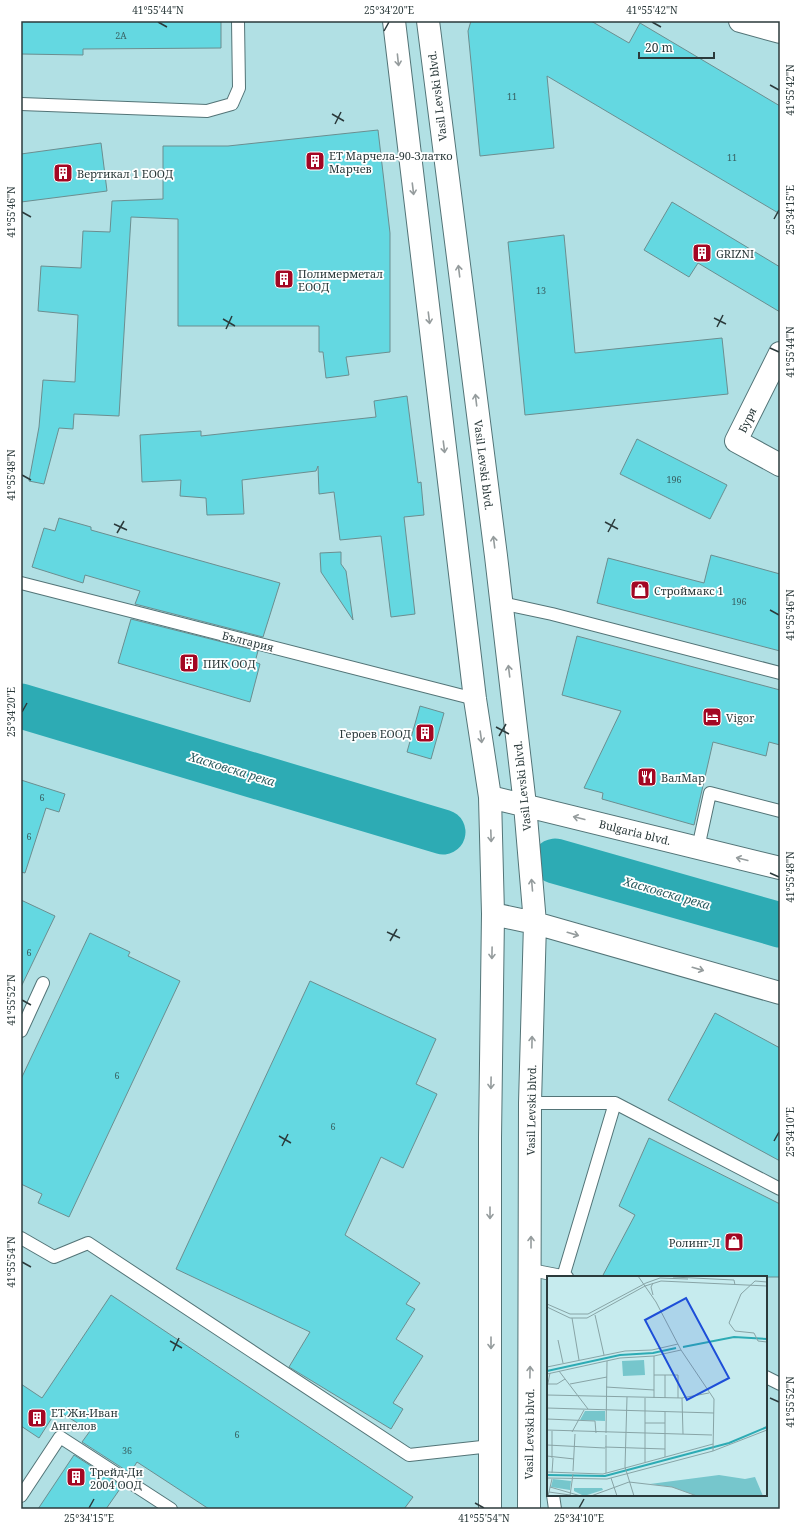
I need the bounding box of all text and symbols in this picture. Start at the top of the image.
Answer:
text: 41°55'44"N [132,3,184,17]
text: 25°34'20"E [364,3,414,17]
text: 41°55'42"N [626,3,678,17]
house number: 2А [115,29,127,42]
scale bar [639,34,714,60]
text: 20 m [645,39,673,56]
street label: Vasil Levski blvd. [424,50,450,142]
one-way arrow [394,53,402,66]
text: 41°55'42"N [783,64,797,116]
house number: 11 [507,90,517,103]
place label: ЕТ Марчела-90-Златко Марчев [329,148,453,176]
building icon: ЕТ Марчела-90-Златко Марчев [304,150,326,172]
house number: 11 [727,151,737,164]
building icon: Вертикал 1 ЕООД [52,162,74,184]
place label: Вертикал 1 ЕООД [77,166,173,181]
one-way arrow [409,182,417,195]
text: 25°34'15"E [783,185,797,235]
text: 41°55'46"N [4,186,18,238]
building icon: GRIZNI [691,242,713,264]
place label: GRIZNI [716,246,754,261]
one-way arrow [455,265,463,278]
place label: Полимерметал ЕООД [298,266,383,294]
building icon: Полимерметал ЕООД [273,268,295,290]
house number: 13 [536,284,546,297]
one-way arrow [425,311,432,324]
text: 41°55'44"N [783,326,797,378]
one-way arrow [472,393,480,406]
street label: Буря [734,405,760,435]
street label: Vasil Levski blvd. [471,419,497,511]
one-way arrow [441,440,448,453]
text: 41°55'48"N [4,449,18,501]
house number: 196 [666,473,682,486]
one-way arrow [491,536,498,549]
shop icon: Строймакс 1 [629,579,651,601]
place label: Строймакс 1 [654,583,724,598]
text: 41°55'46"N [783,589,797,641]
house number: 196 [731,595,747,608]
street label: България [221,627,275,655]
building icon: ПИК ООД [178,652,200,674]
place label: ПИК ООД [203,656,256,671]
one-way arrow [505,665,513,678]
text: 25°34'20"E [4,687,18,737]
hotel icon: Vigor [701,706,723,728]
place label: Vigor [726,710,755,725]
building icon: Героев ЕООД [414,722,436,744]
place label: Героев ЕООД [339,726,411,741]
one-way arrow [477,730,485,743]
street label: Vasil Levski blvd. [510,740,534,832]
water label: Хасковска река [186,748,277,790]
restaurant icon: ВалМар [636,766,658,788]
place label: ВалМар [661,770,705,785]
house number: 6 [39,791,45,804]
one-way arrow [573,814,586,822]
street label: Bulgaria blvd. [598,816,673,848]
one-way arrow [487,829,495,842]
house number: 6 [26,830,32,843]
text: 41°55'48"N [783,851,797,903]
one-way arrow [736,854,749,862]
water label: Хасковска река [621,872,712,914]
one-way arrow [528,879,535,892]
one-way arrow [566,931,579,938]
house number: 6 [26,946,32,959]
one-way arrow [489,946,496,959]
one-way arrow [691,966,704,973]
text: 41°55'52"N [4,974,18,1026]
one-way arrow [528,1036,536,1049]
street label: Vasil Levski blvd. [523,1064,539,1155]
house number: 6 [114,1069,120,1082]
one-way arrow [487,1076,495,1089]
text: 25°34'10"E [783,1107,797,1157]
house number: 6 [330,1120,336,1133]
one-way arrow [486,1206,494,1219]
shop icon: Ролинг-Л [723,1231,745,1253]
place label: Ролинг-Л [669,1235,720,1250]
text: 41°55'54"N [4,1236,18,1288]
one-way arrow [527,1236,535,1249]
inset map [547,1276,767,1496]
one-way arrow [487,1336,495,1349]
one-way arrow [526,1366,534,1379]
text: 41°55'52"N [783,1376,797,1428]
street label: Vasil Levski blvd. [521,1388,537,1479]
place label: ЕТ Жи-Иван Ангелов [51,1405,118,1433]
building icon: ЕТ Жи-Иван Ангелов [26,1407,48,1429]
house number: 6 [234,1428,240,1441]
house number: 36 [122,1444,132,1457]
place label: Трейд-Ди 2004 ООД [90,1464,143,1492]
building icon: Трейд-Ди 2004 ООД [65,1466,87,1488]
text: 25°34'15"E [64,1511,114,1525]
text: 41°55'54"N [458,1511,510,1525]
text: 25°34'10"E [554,1511,604,1525]

